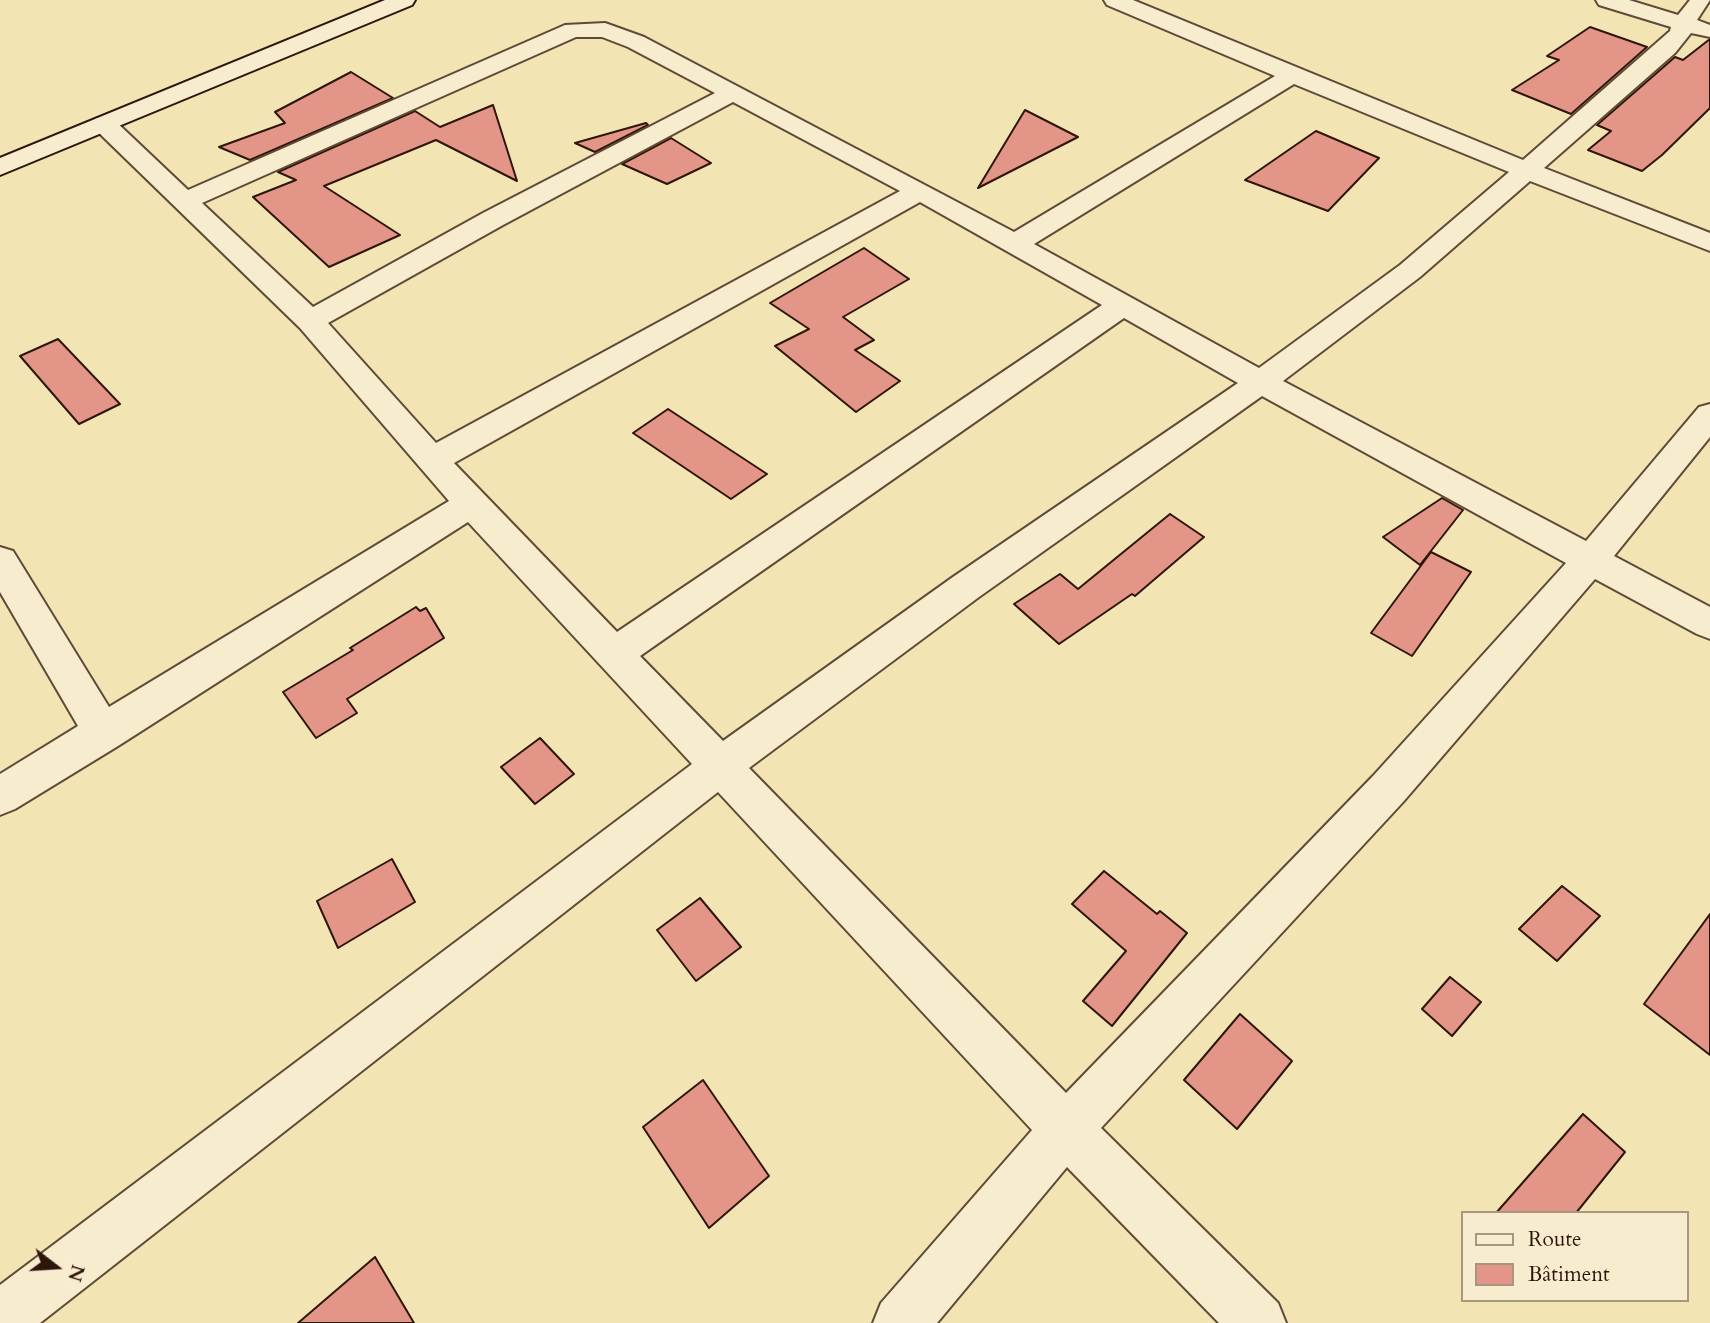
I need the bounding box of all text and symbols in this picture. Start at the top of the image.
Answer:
legend [1462,1211,1689,1302]
text: Route [1528,1225,1582,1254]
north arrow [21,1232,91,1302]
text: Bâtiment [1528,1260,1610,1289]
text: N [61,1261,91,1285]

